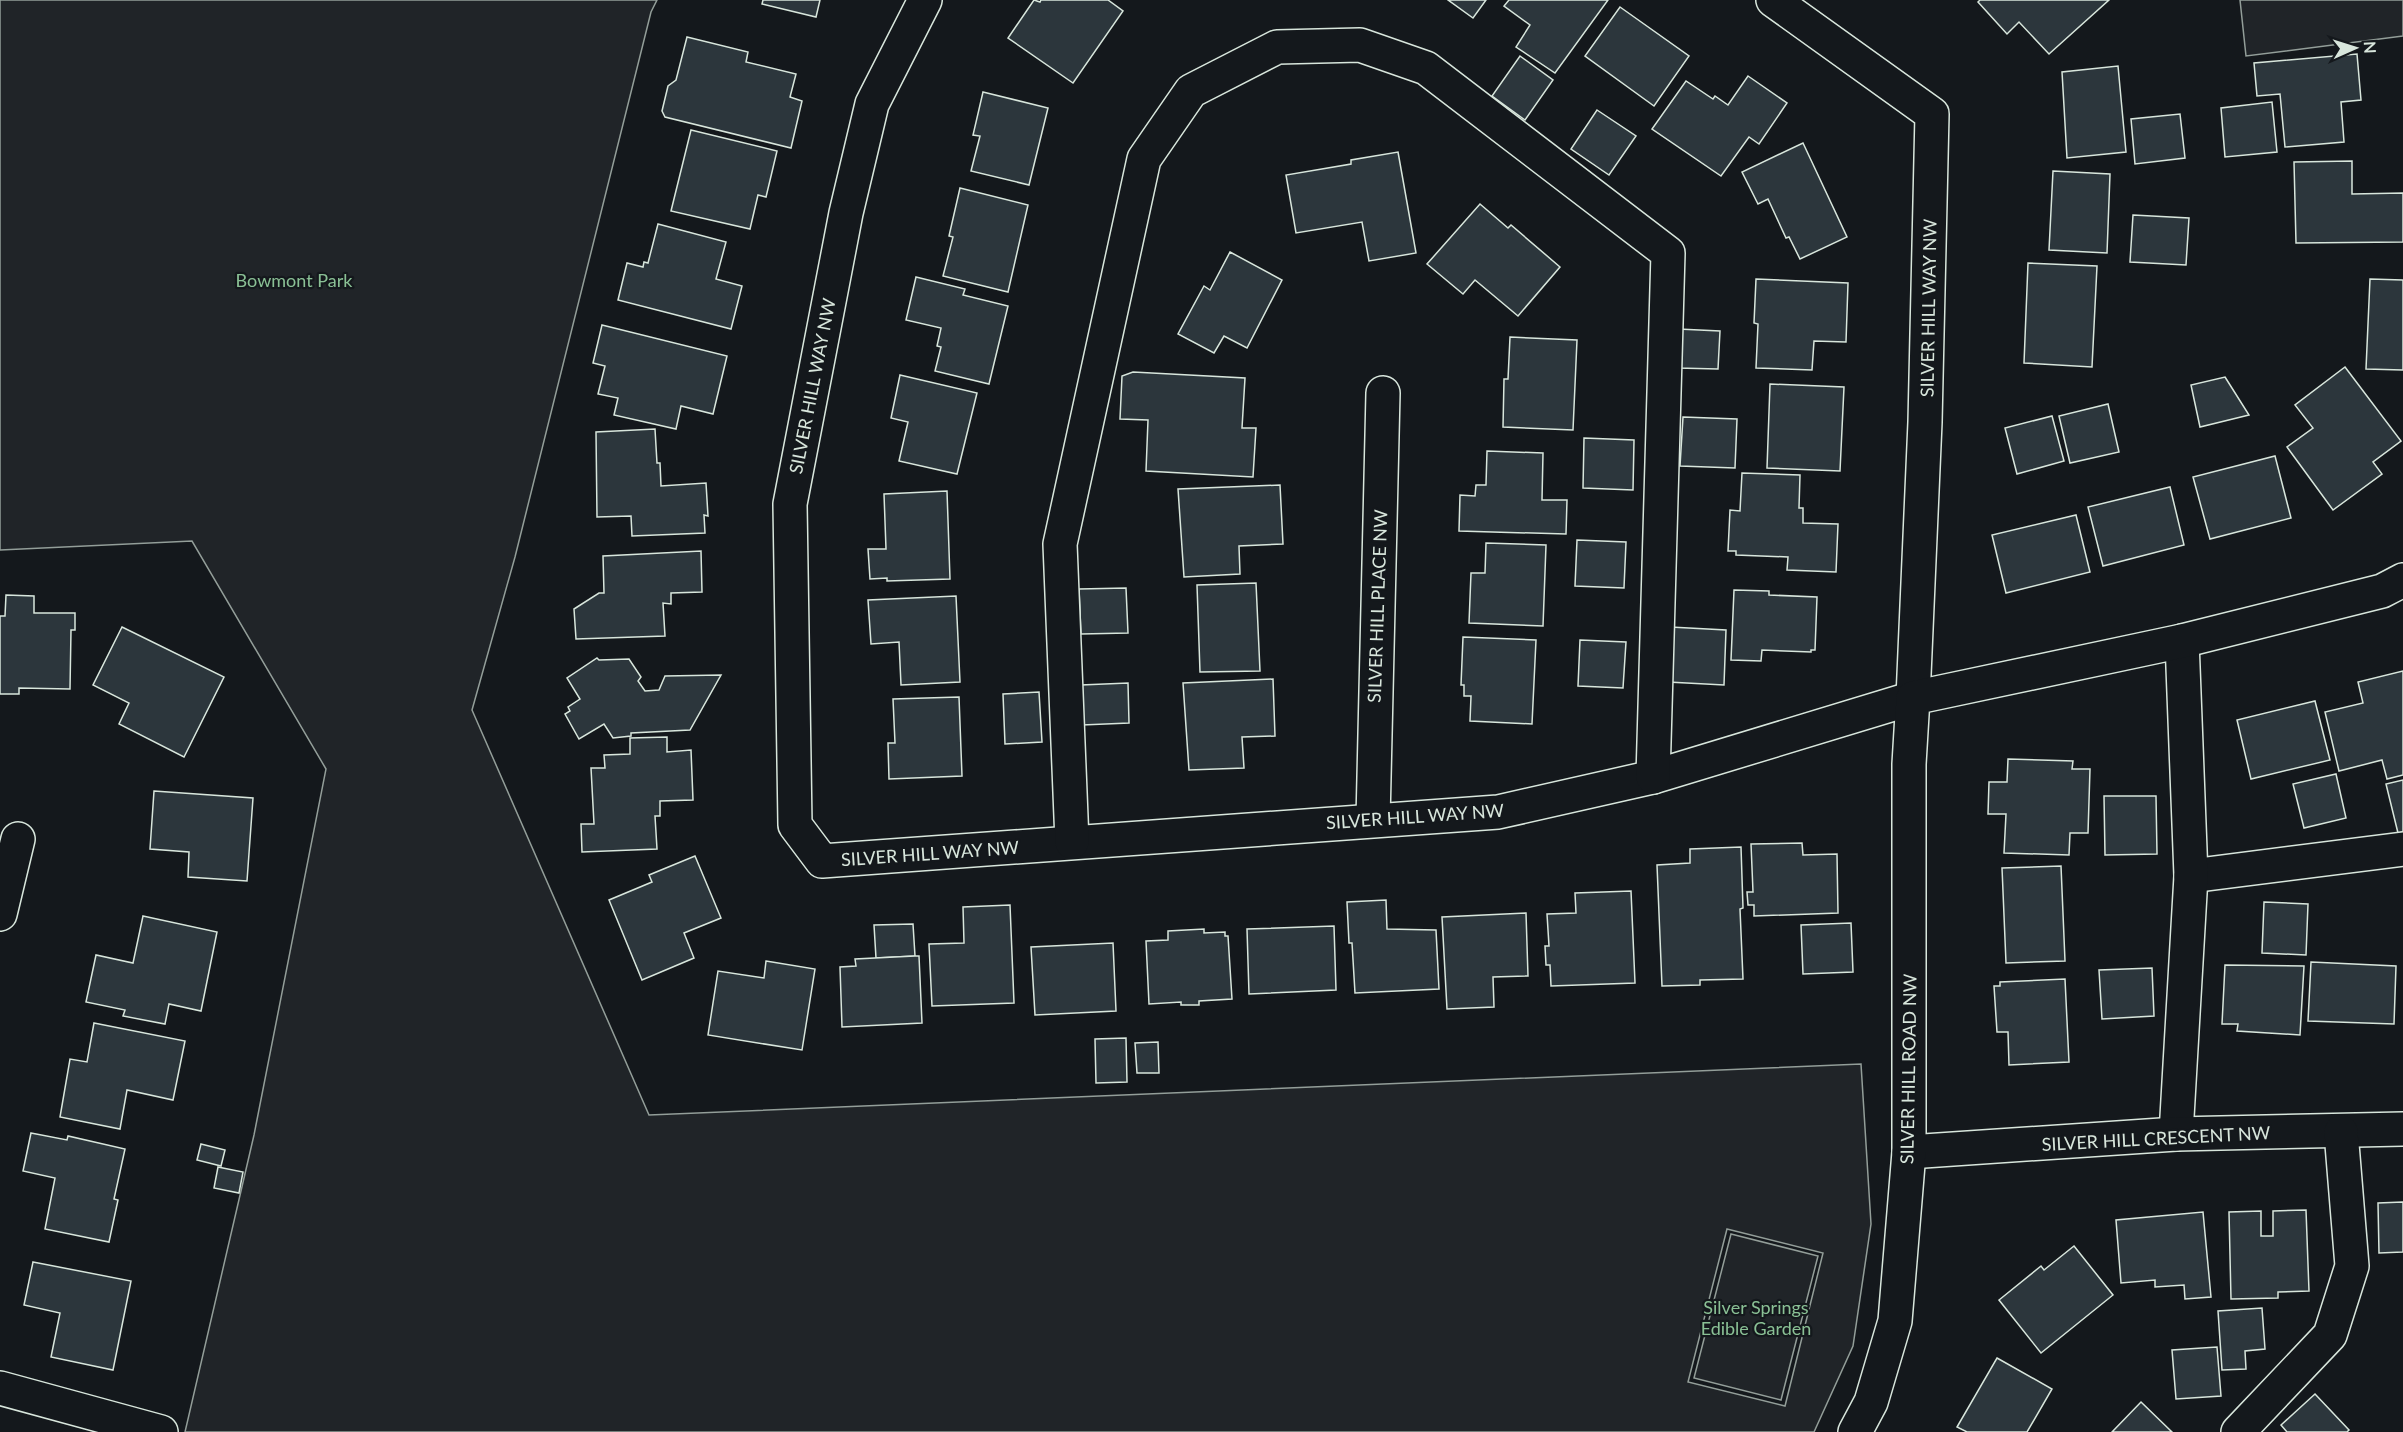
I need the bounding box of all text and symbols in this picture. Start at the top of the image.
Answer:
north arrow [2325,18,2385,78]
text: N [2361,41,2380,54]
street label: SILVER HILL WAY NW [1915,218,1941,397]
park label: Bowmont Park [236,269,353,291]
street label: SILVER HILL WAY NW [784,296,840,476]
street label: SILVER HILL PLACE NW [1363,509,1391,703]
street label: SILVER HILL WAY NW [1325,799,1505,833]
street label: SILVER HILL WAY NW [840,836,1020,870]
street label: SILVER HILL ROAD NW [1895,973,1921,1164]
street label: SILVER HILL CRESCENT NW [2041,1121,2271,1155]
park label: Silver Springs Edible Garden [1701,1296,1811,1339]

